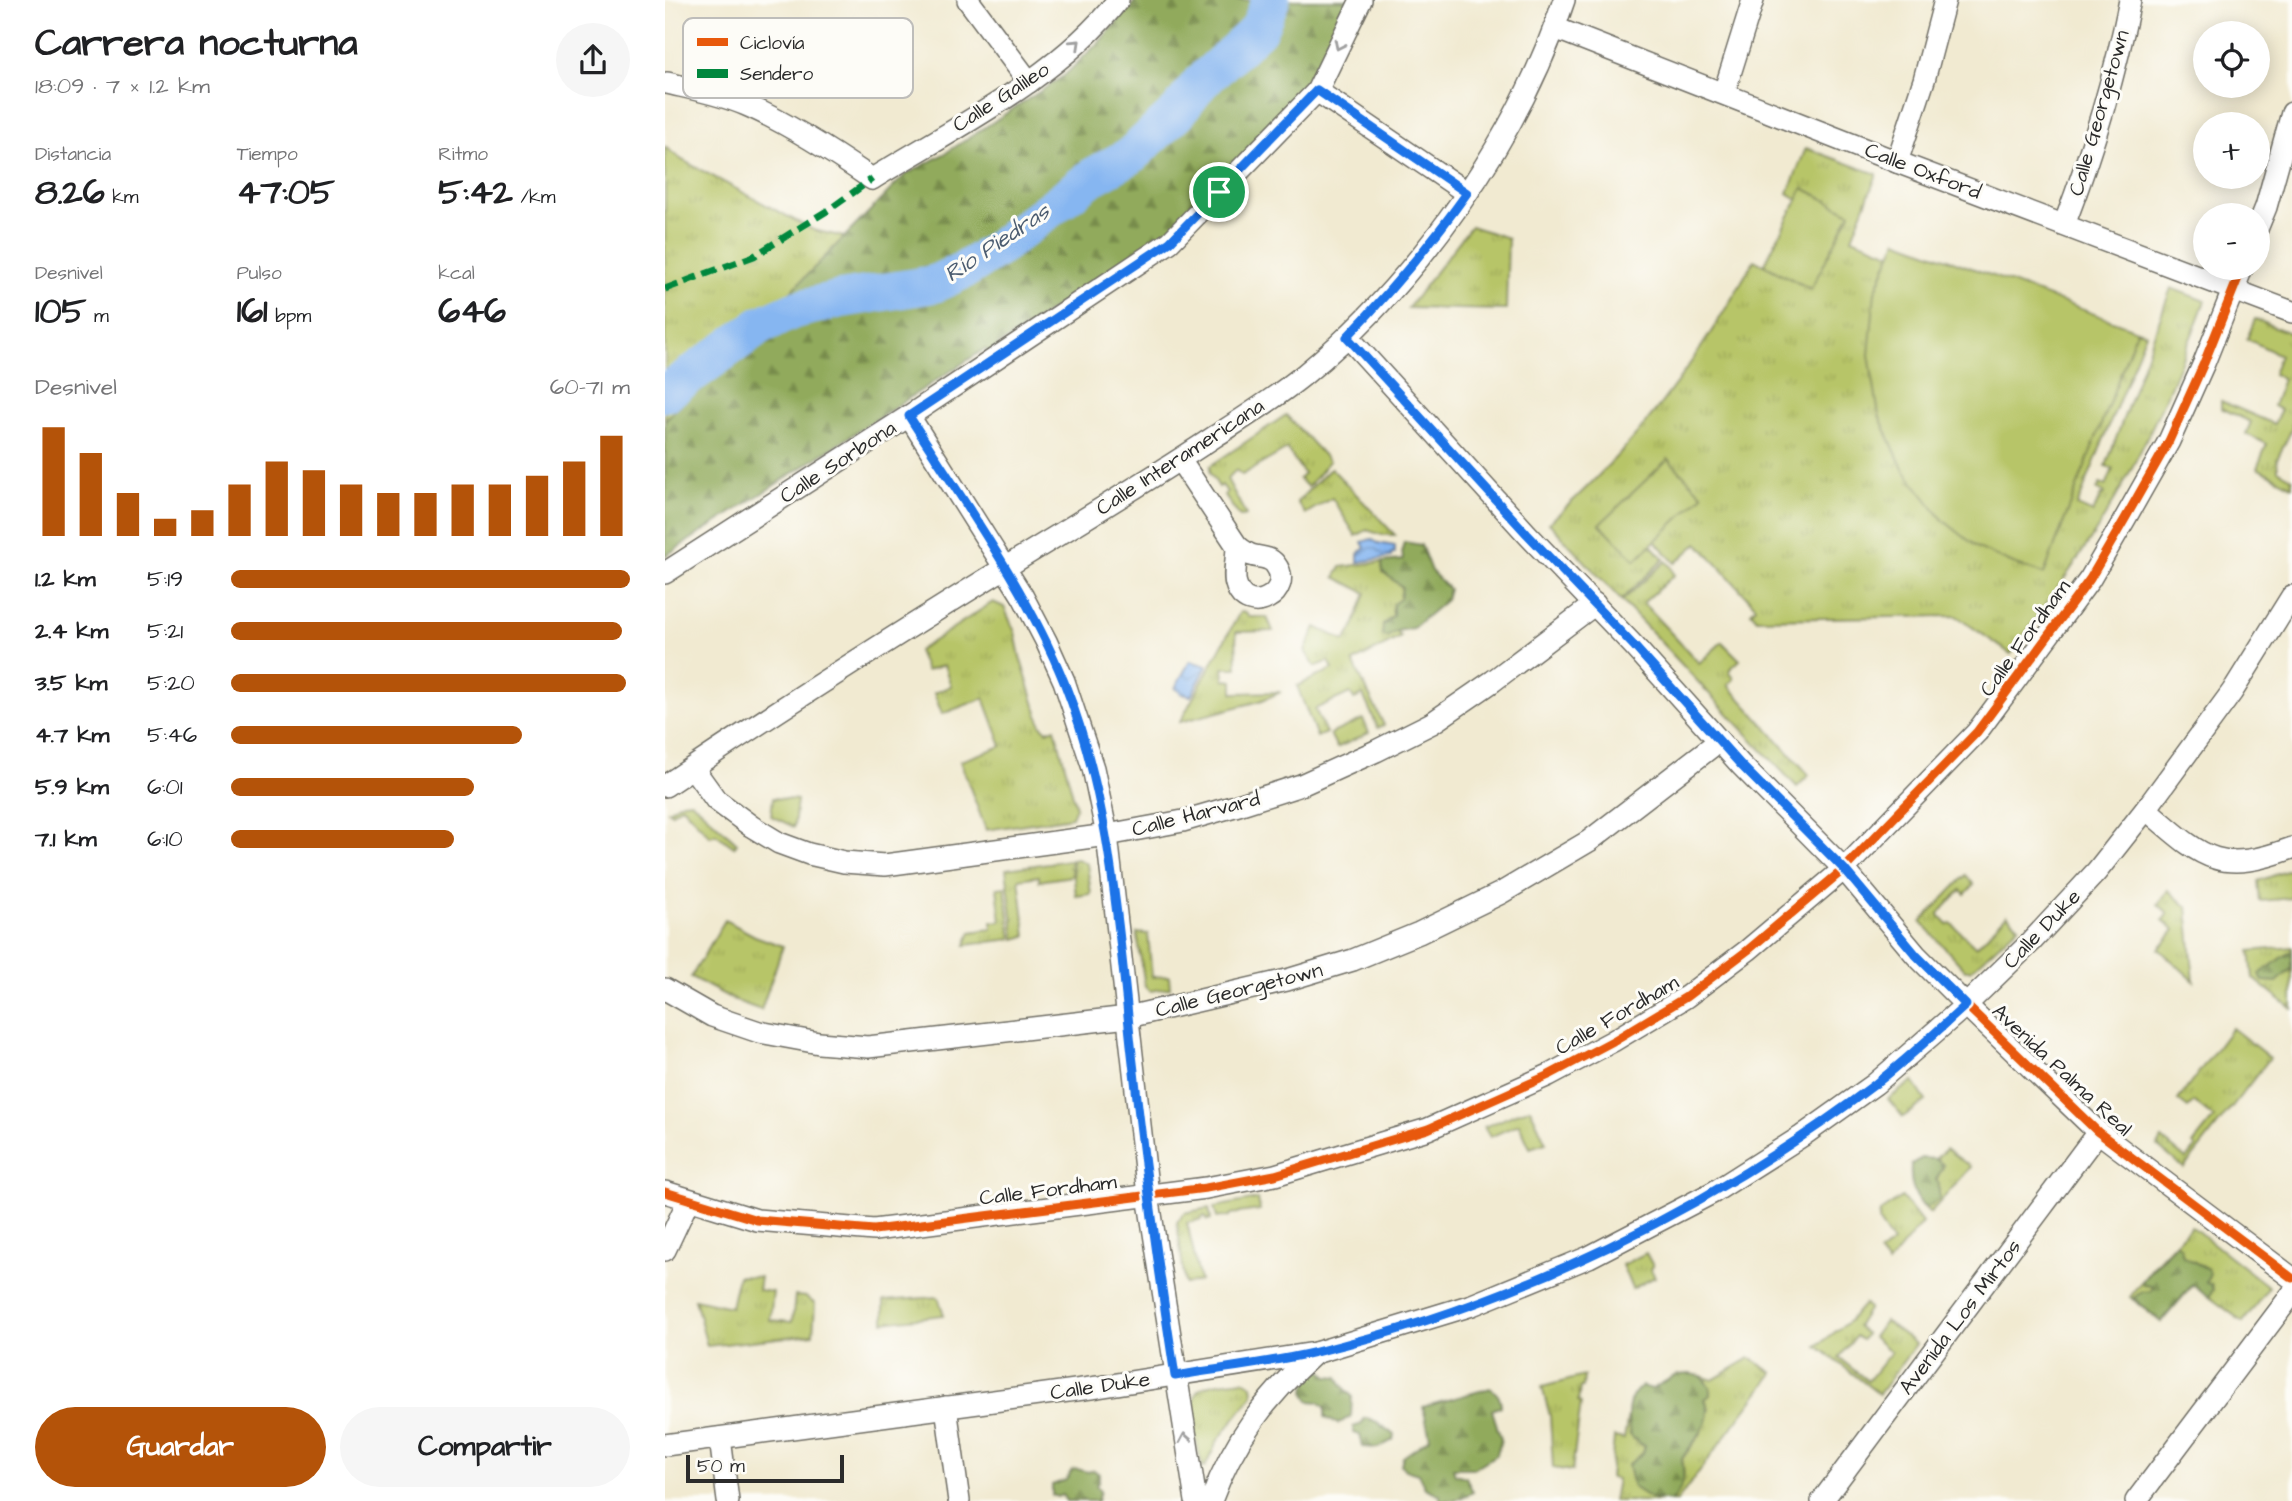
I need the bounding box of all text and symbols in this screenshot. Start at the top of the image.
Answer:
text: Carrera nocturna [35,18,358,70]
legend [683,18,913,98]
map controls [2193,21,2270,280]
button: locate [2193,21,2270,98]
button: share [556,23,630,97]
street label: Calle Georgetown [2061,27,2138,200]
text: Ciclovía [740,30,805,57]
one-way arrow [1333,38,1347,50]
one-way arrow [1068,40,1081,53]
street label: Calle Galileo [947,55,1055,139]
text: Sendero [740,61,813,88]
text: 18:09 · 7 × 1.2 km [35,70,210,102]
button: + [2193,112,2270,189]
street label: Calle Oxford [1861,136,1986,207]
text: Distancia [35,141,111,168]
text: Tiempo [237,141,298,168]
text: Ritmo [438,141,488,168]
pin [1189,162,1249,222]
text: 8.26 [35,168,105,217]
text: 47:05 [237,168,335,217]
text: 5:42 [438,168,513,217]
icon: arrive [1200,173,1238,211]
text: km [105,184,139,211]
text: /km [513,184,556,211]
water label: Río Piedras [938,195,1057,290]
button: − [2193,203,2270,280]
text: Desnivel [35,260,103,287]
text: Pulso [237,260,282,287]
text: kcal [438,260,475,287]
text: 105 [35,287,86,336]
text: 161 [237,287,268,336]
text: 646 [438,287,506,336]
text: m [86,303,109,330]
text: bpm [268,303,311,330]
text: Desnivel [35,371,117,403]
text: 60–71 m [550,371,630,403]
street label: Calle Interamericana [1090,391,1270,522]
street label: Calle Sorbona [774,413,902,511]
text: 1.2 km [35,563,96,595]
text: 5:19 [147,563,183,595]
street label: Calle Fordham [1973,573,2078,702]
text: 2.4 km [35,615,108,647]
text: 5:21 [147,615,183,647]
text: 3.5 km [35,667,107,699]
text: 5:20 [147,667,195,699]
text: 4.7 km [35,719,109,751]
text: 5:46 [147,719,197,751]
text: 5.9 km [35,771,109,803]
text: 6:01 [147,771,183,803]
street label: Calle Harvard [1129,784,1263,844]
text: 7.1 km [35,823,97,855]
text: 6:10 [147,823,183,855]
street label: Calle Duke [1997,883,2087,975]
street label: Calle Georgetown [1152,955,1326,1027]
street label: Calle Fordham [1550,968,1685,1062]
street label: Avenida Palma Real [1985,997,2139,1143]
street label: Calle Fordham [978,1167,1119,1213]
street label: Avenida Los Mirtos [1892,1233,2028,1401]
street label: Calle Duke [1048,1365,1152,1407]
button: Guardar [35,1407,326,1487]
button: Compartir [340,1407,630,1487]
one-way arrow [1178,1433,1193,1444]
scale bar [686,1452,843,1484]
text: 50 m [697,1453,745,1480]

